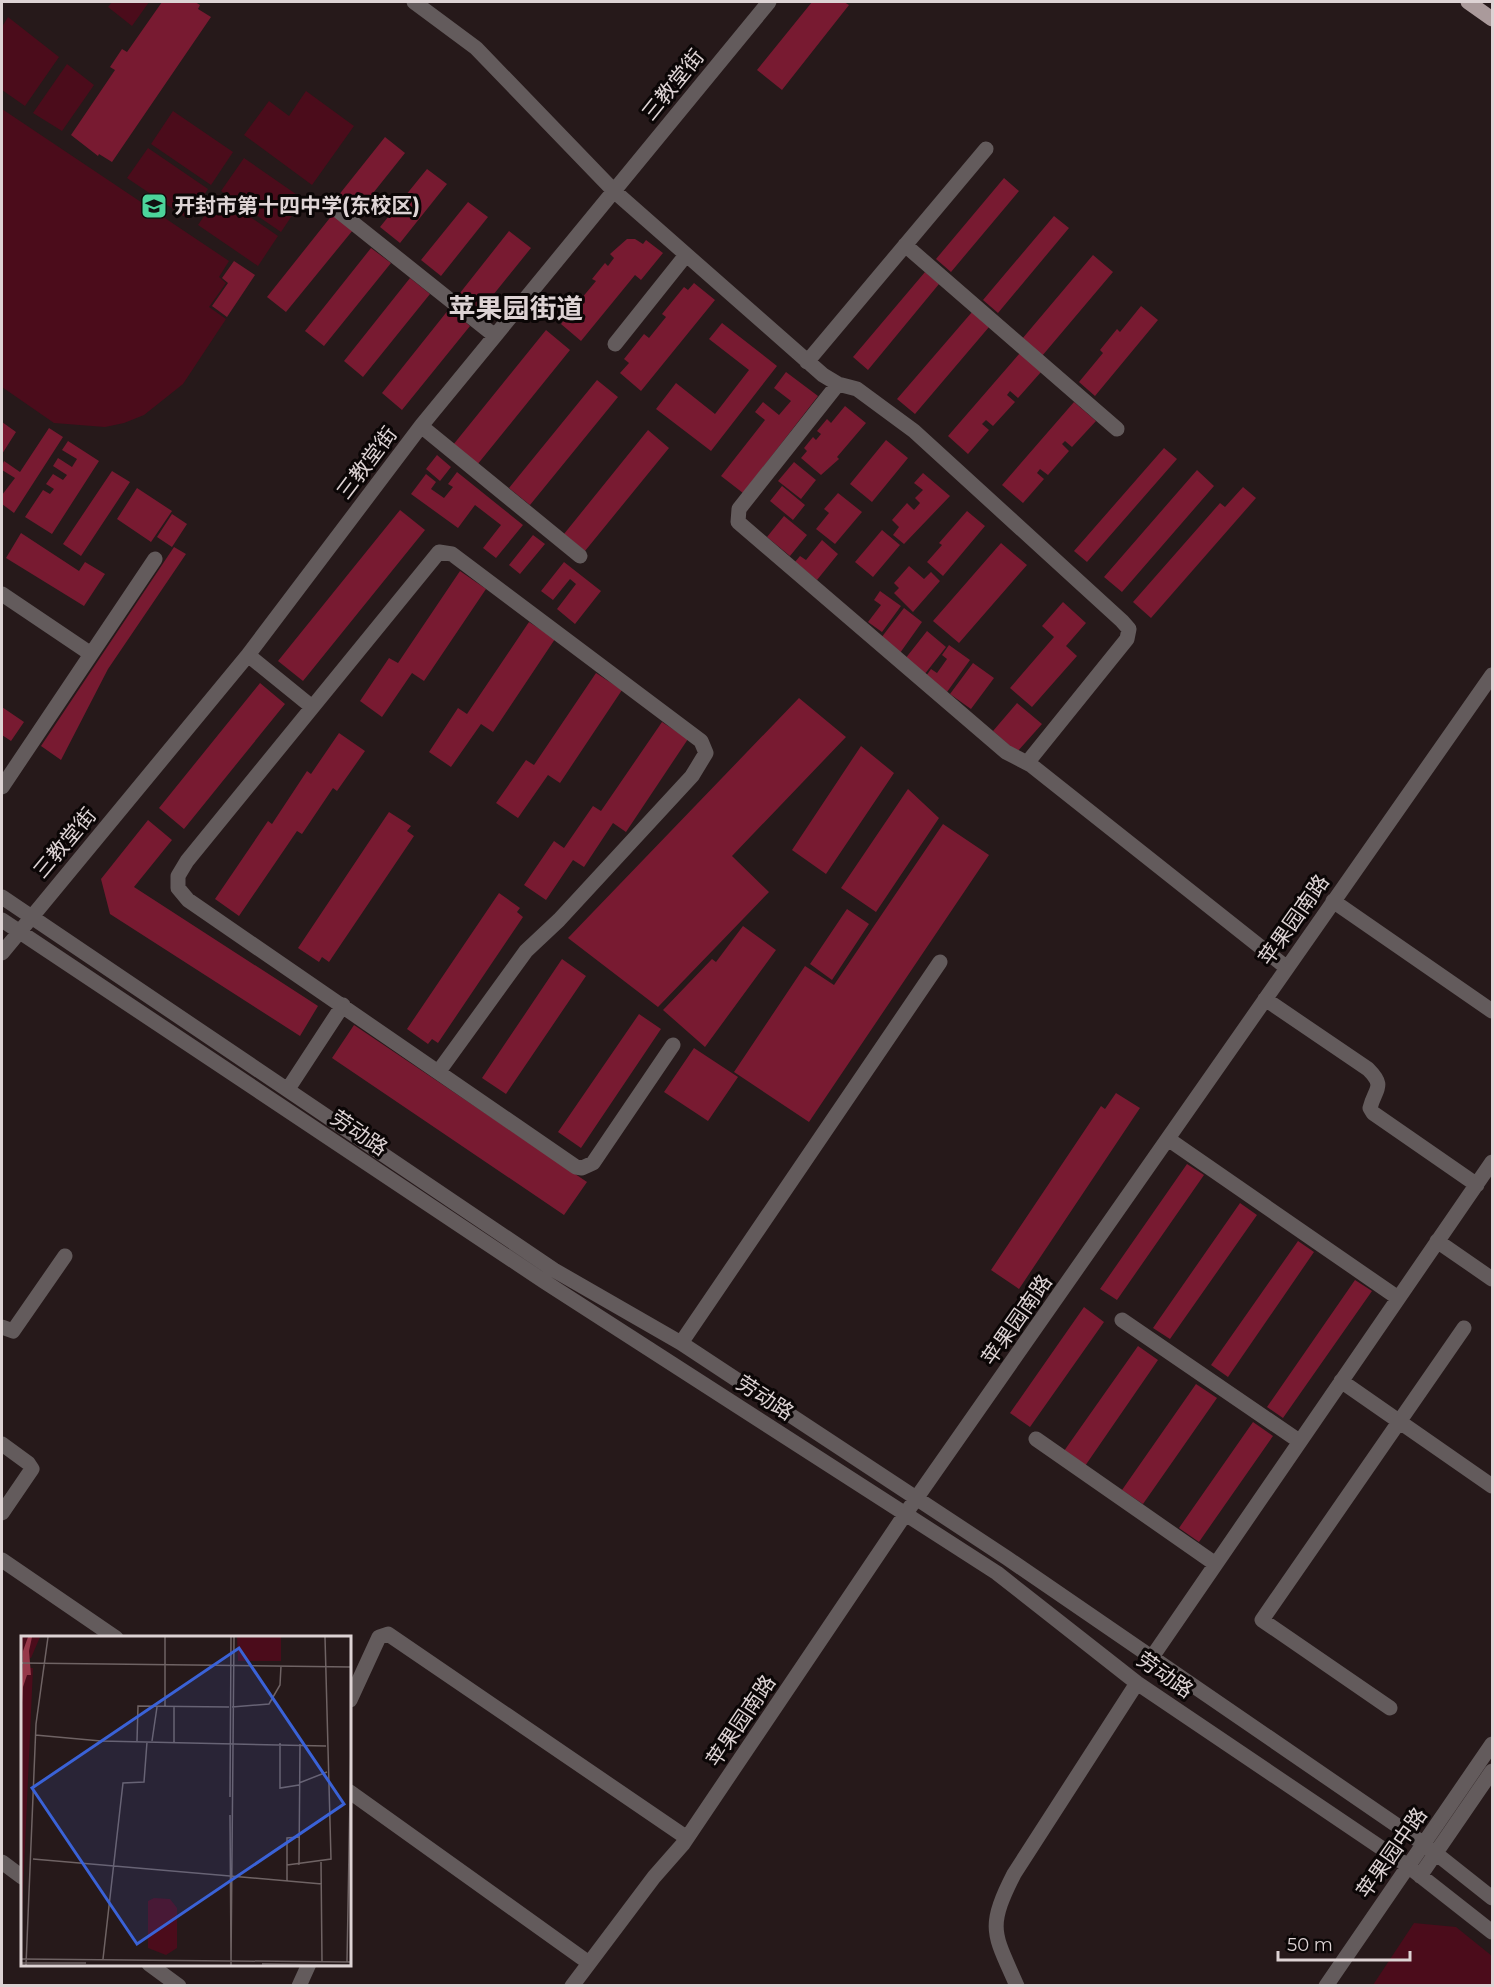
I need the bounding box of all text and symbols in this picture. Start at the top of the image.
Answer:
street label: 三教堂街 [636,44,709,125]
school or university icon: 开封市第十四中学(东校区) [139,191,169,221]
place label: 开封市第十四中学(东校区) [174,193,420,218]
district label: 苹果园街道 [449,292,584,325]
street label: 三教堂街 [331,422,402,504]
street label: 三教堂街 [28,802,101,883]
street label: 苹果园南路 [1253,870,1334,970]
street label: 劳动路 [326,1105,392,1161]
street label: 苹果园南路 [976,1270,1057,1370]
street label: 劳动路 [732,1370,798,1425]
inset map [21,1636,351,1966]
street label: 劳动路 [1132,1646,1198,1703]
street label: 苹果园南路 [701,1670,780,1771]
street label: 苹果园中路 [1351,1803,1432,1903]
scale bar [1278,1924,1410,1962]
text: 50 m [1287,1934,1333,1956]

